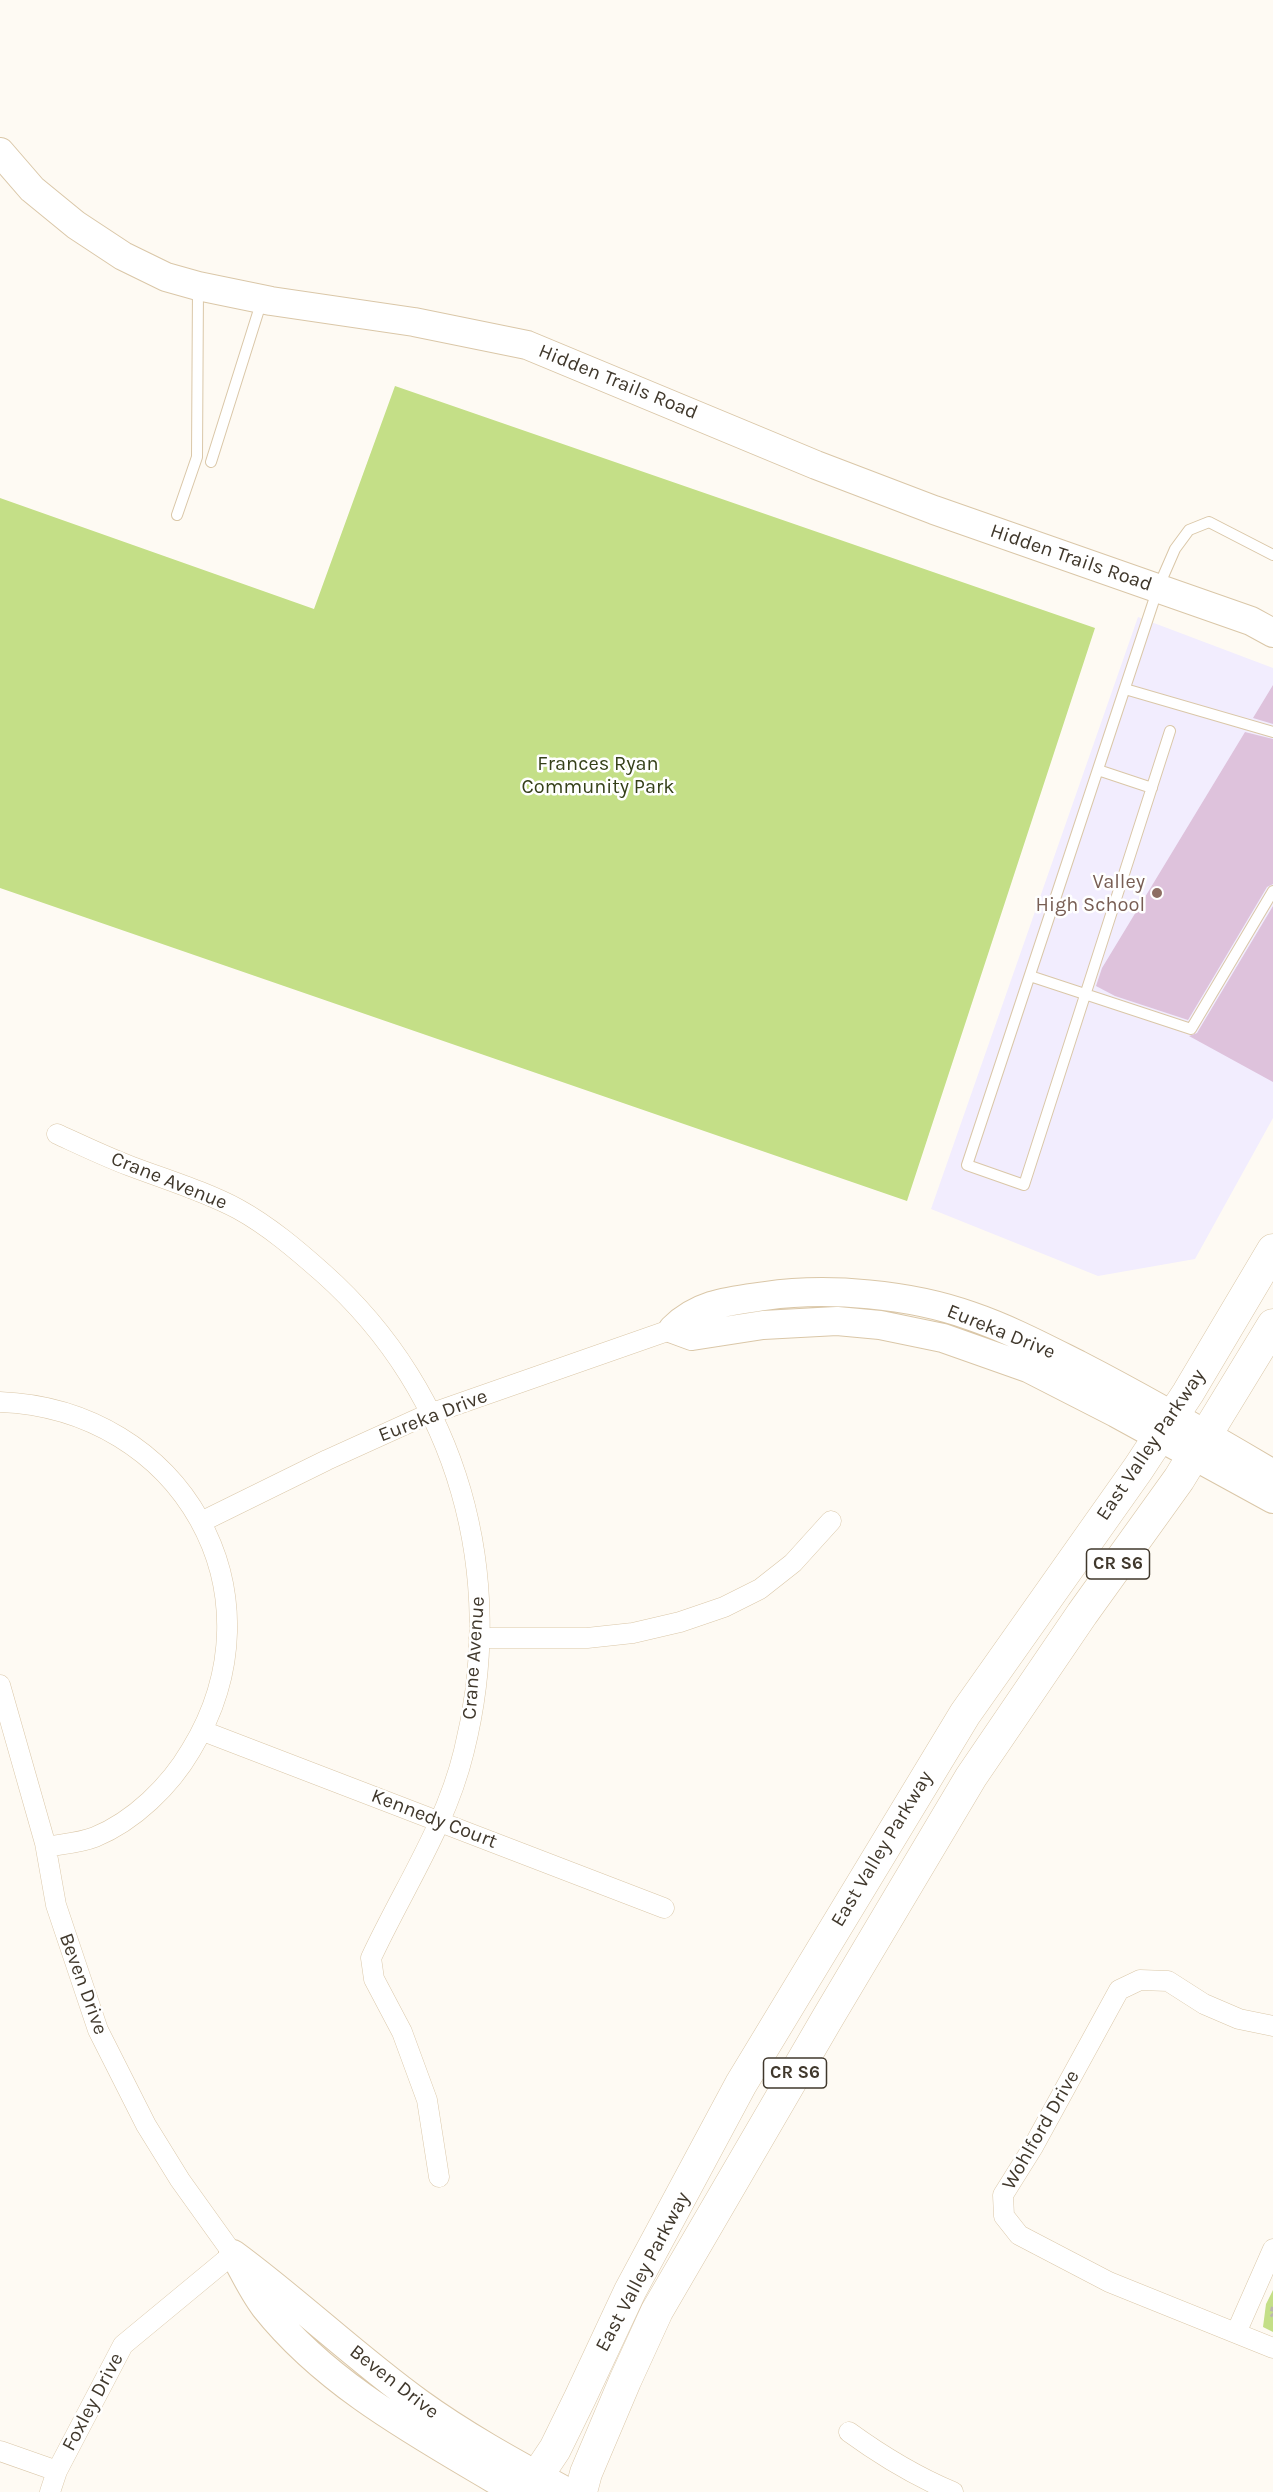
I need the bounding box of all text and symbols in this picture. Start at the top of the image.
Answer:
street label: Hidden Trails Road [535,339,701,425]
street label: Hidden Trails Road [987,519,1155,597]
park label: Frances Ryan Community Park [522,752,674,799]
place label: Valley High School [1036,870,1145,917]
marker: Valley High School [1150,886,1164,900]
street label: Crane Avenue [107,1147,231,1215]
street label: Eureka Drive [943,1299,1059,1365]
street label: East Valley Parkway [1091,1365,1211,1525]
street label: Eureka Drive [375,1384,491,1448]
road number: CR S6 [1086,1549,1150,1579]
street label: Crane Avenue [458,1596,490,1720]
street label: East Valley Parkway [826,1767,938,1931]
street label: Kennedy Court [368,1784,500,1854]
street label: Beven Drive [54,1930,112,2038]
road number: CR S6 [764,2058,826,2088]
street label: Wohlford Drive [997,2066,1085,2194]
street label: East Valley Parkway [591,2188,695,2356]
street label: Beven Drive [345,2340,443,2424]
street label: Foxley Drive [57,2349,129,2455]

